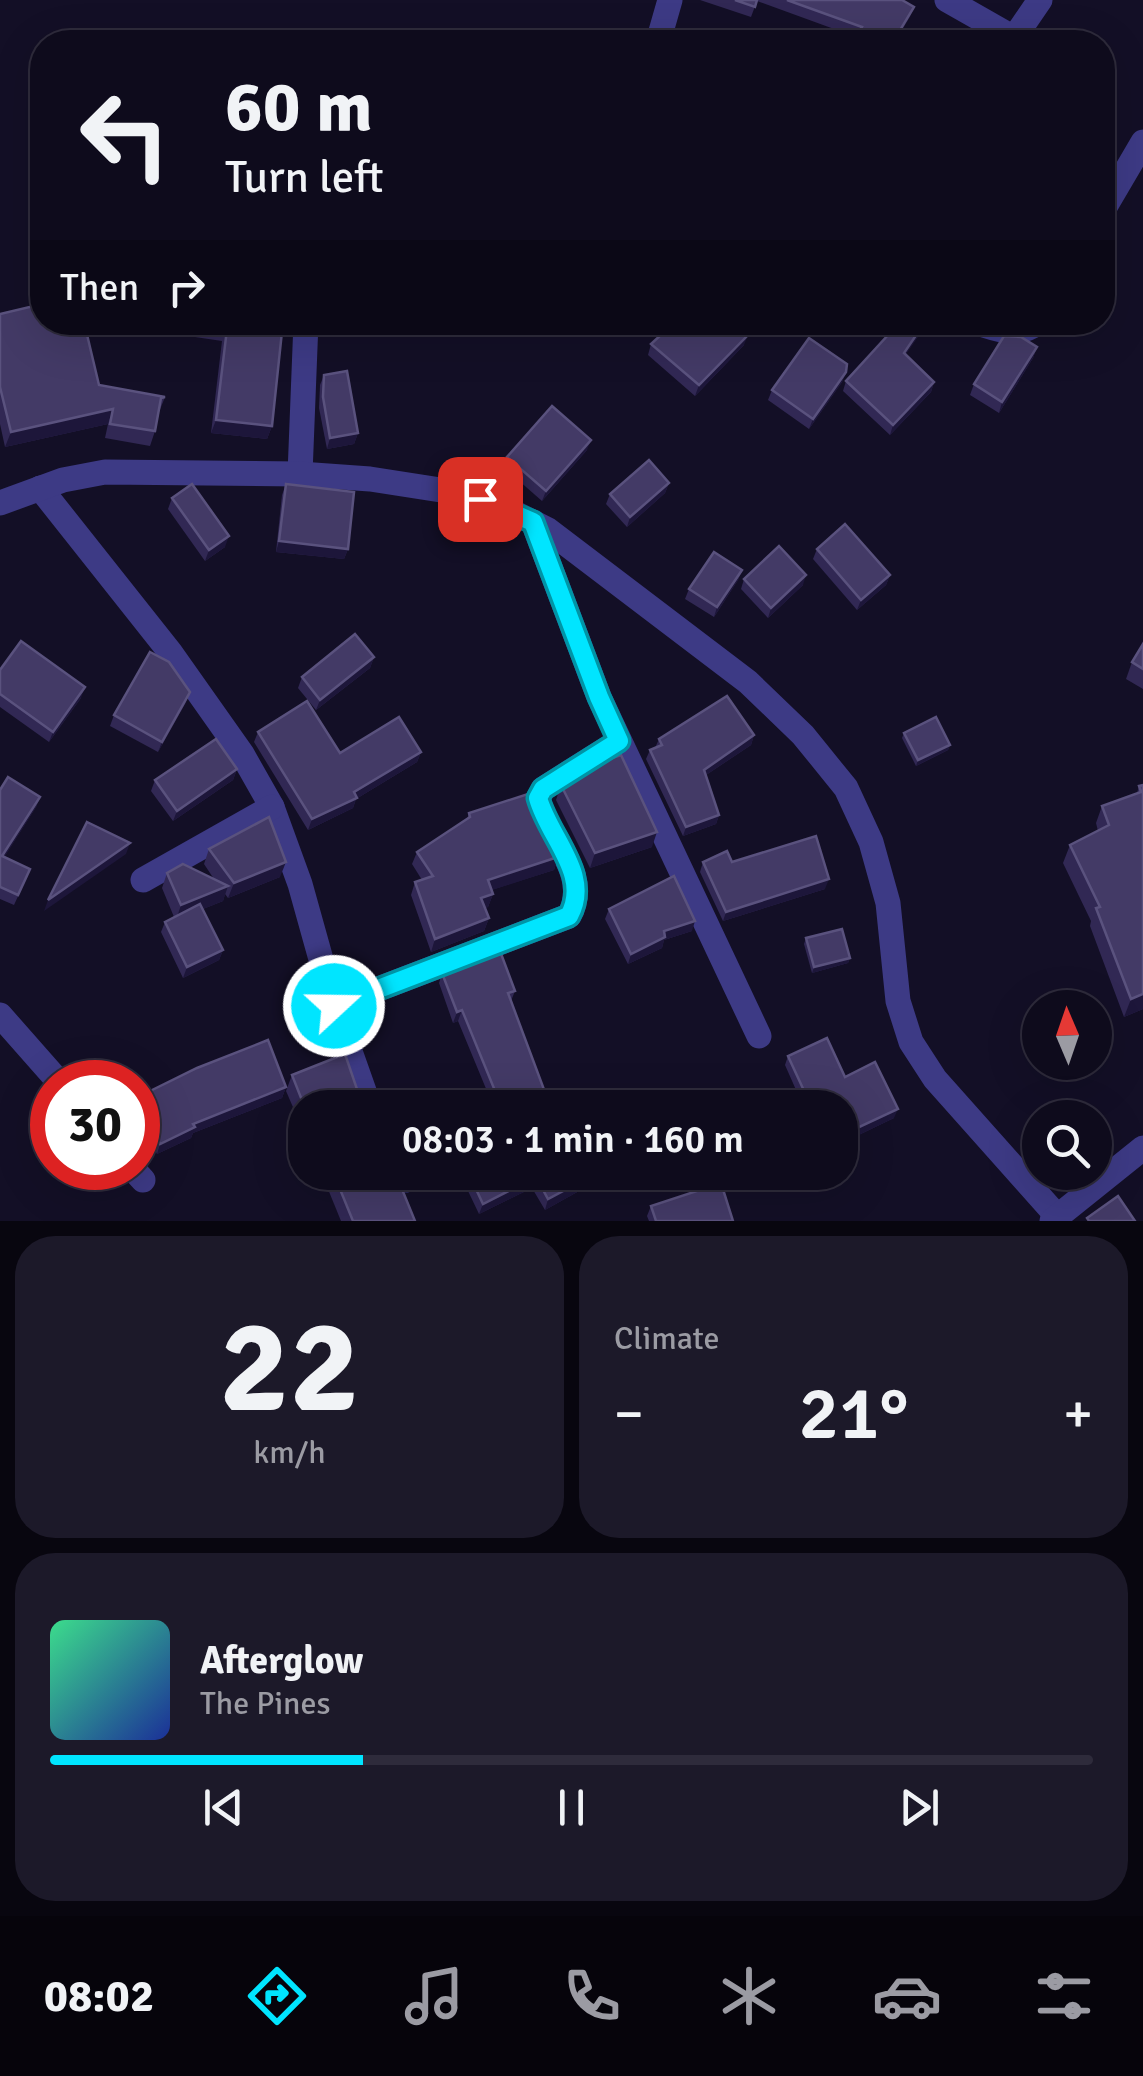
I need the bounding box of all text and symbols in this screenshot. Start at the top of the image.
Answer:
text: 60 m [225,64,373,150]
icon: left [60,70,190,200]
text: Turn left [225,150,384,205]
icon: right [159,260,214,315]
text: Then [60,264,139,311]
pin [438,457,523,542]
icon: arrive [453,472,508,527]
position arrow [282,954,386,1058]
north arrow [1022,990,1112,1080]
map controls [1022,990,1112,1190]
speed limit sign: 30 [30,1060,160,1190]
button: search [1022,1100,1112,1190]
text: 08:03 · 1 min · 160 m [402,1116,744,1163]
text: 22 [219,1288,360,1448]
text: Climate [614,1319,720,1358]
text: 21° [799,1367,908,1460]
text: − [614,1380,644,1448]
text: + [1063,1380,1093,1448]
text: km/h [253,1433,326,1472]
text: Afterglow [200,1637,363,1684]
text: The Pines [200,1684,331,1723]
icon: previous [196,1780,251,1835]
icon: pause [544,1780,599,1835]
icon: next [892,1780,947,1835]
icon: directions [242,1961,312,2031]
icon: music [399,1961,469,2031]
icon: phone [557,1961,627,2031]
icon: climate [714,1961,784,2031]
icon: car [872,1961,942,2031]
icon: filters [1029,1961,1099,2031]
text: 08:02 [44,1969,154,2024]

